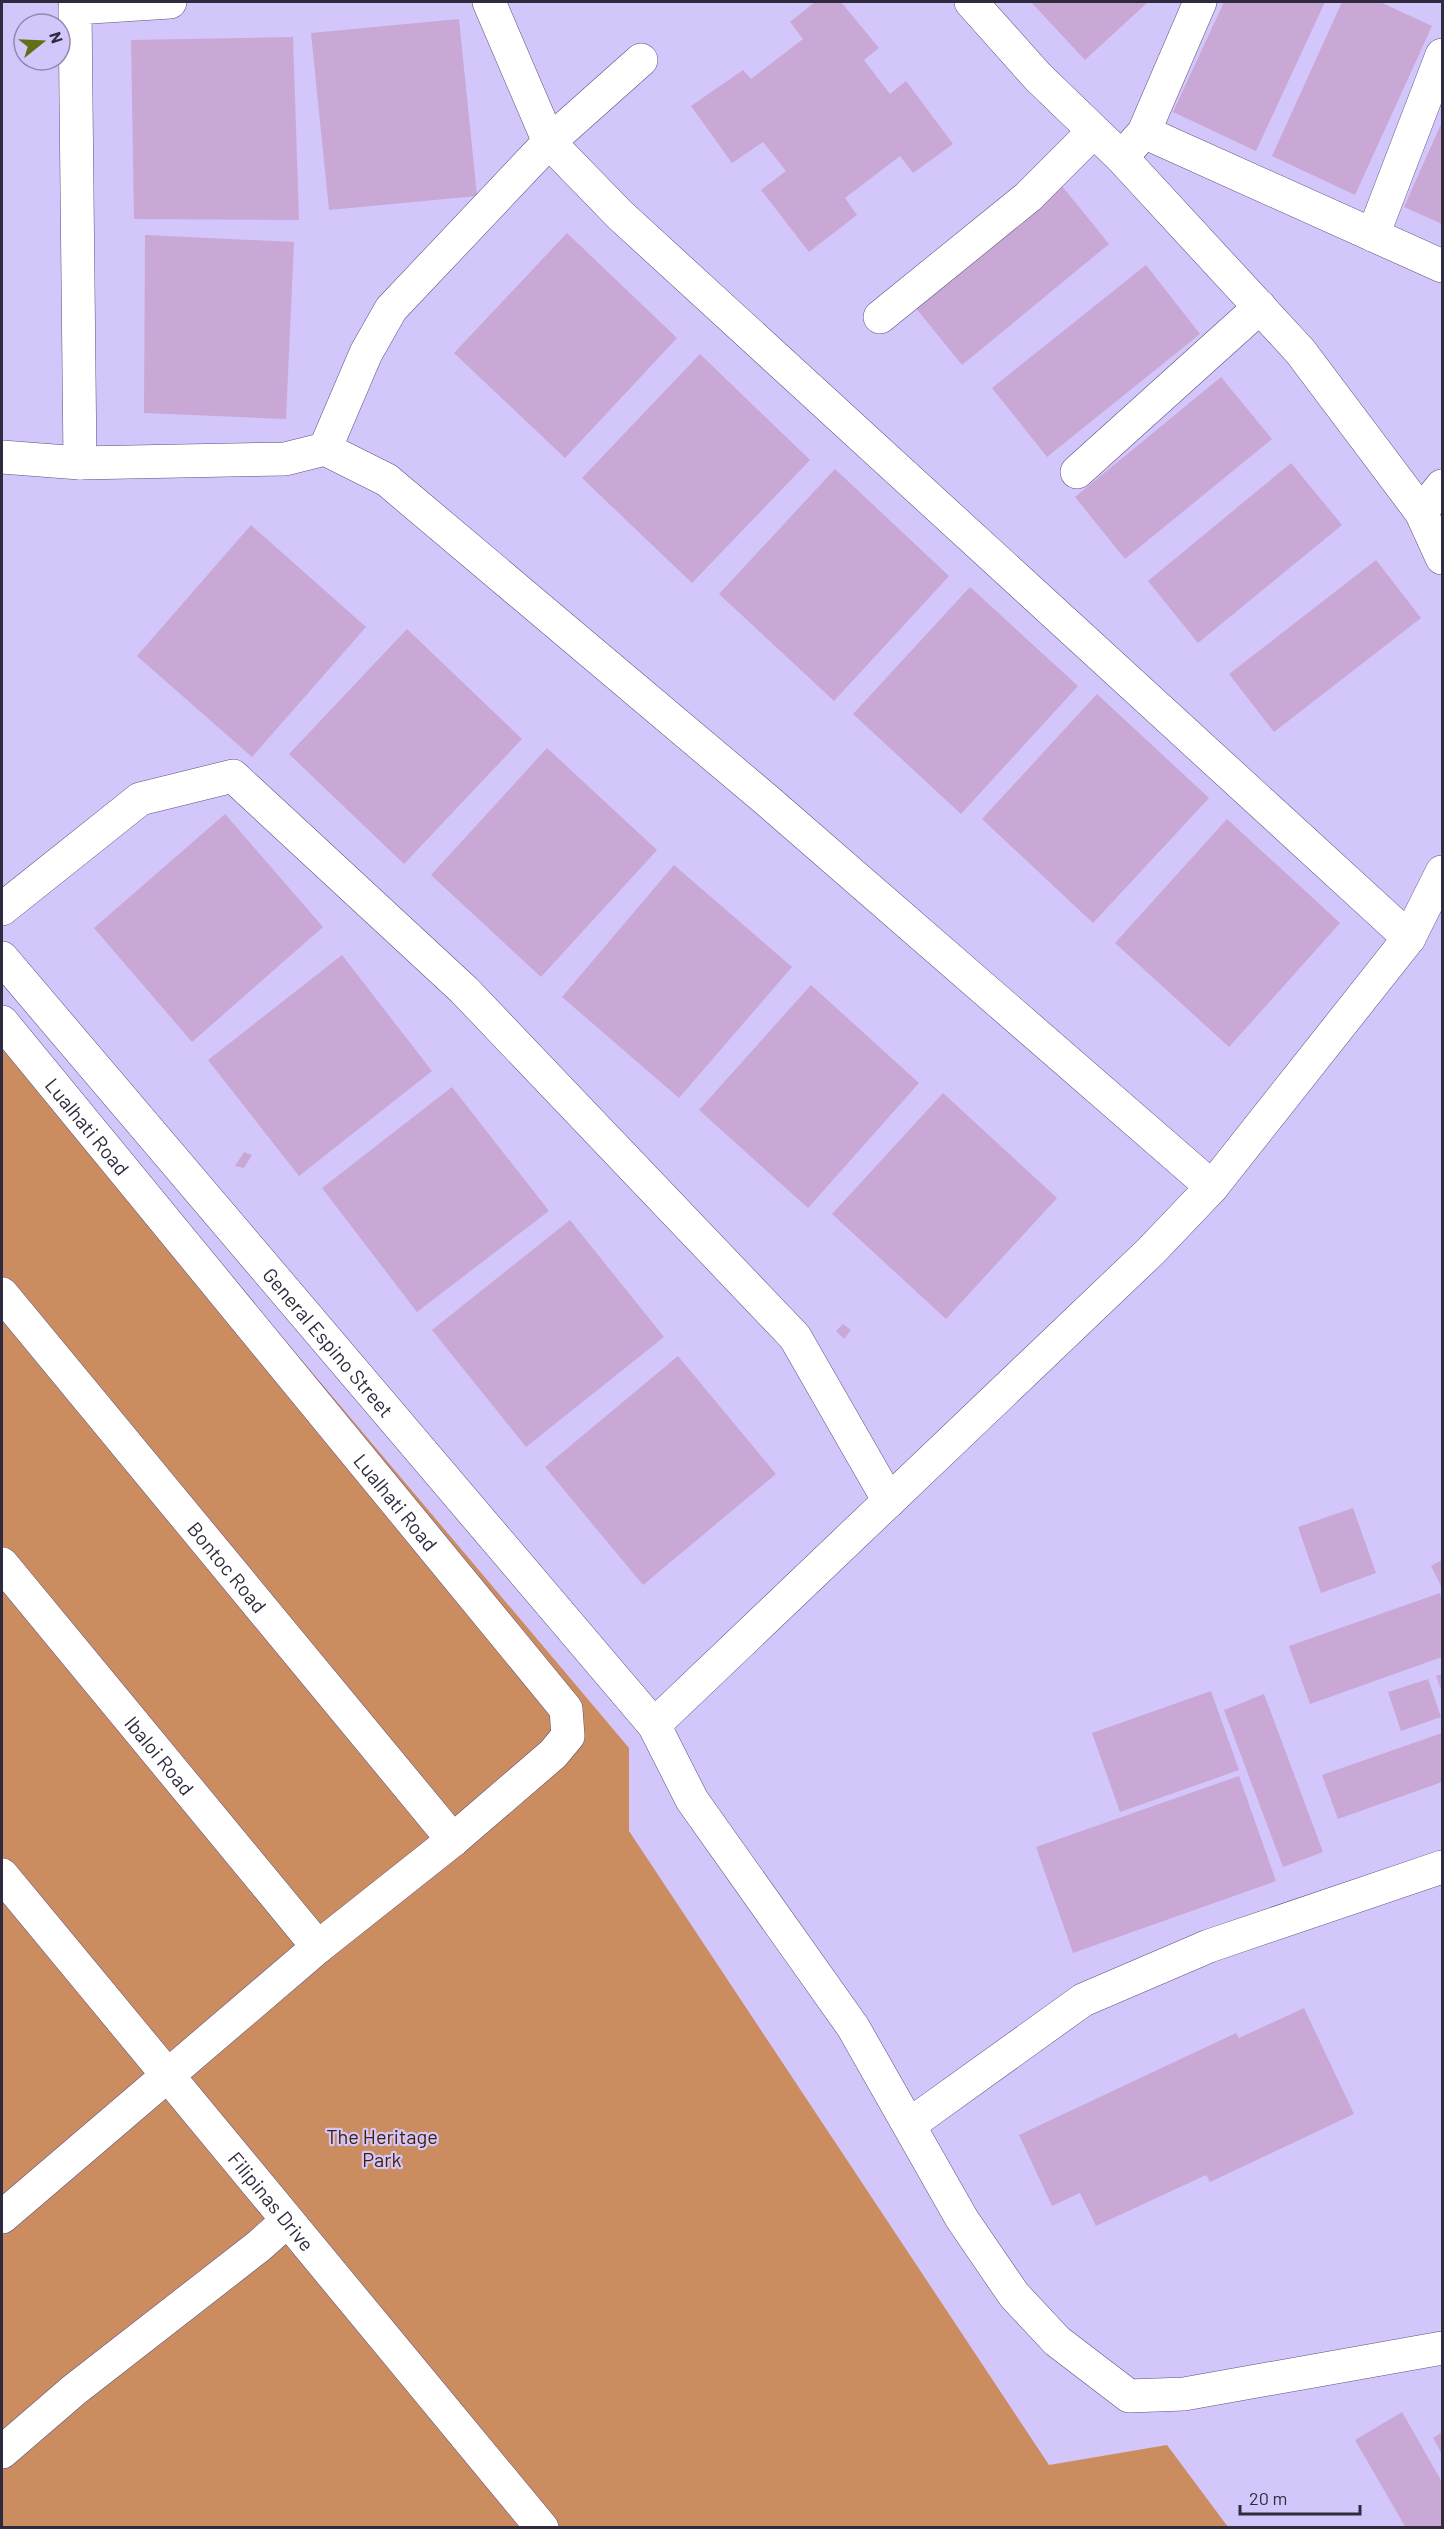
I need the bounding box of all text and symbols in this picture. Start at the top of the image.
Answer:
north arrow [12,12,72,72]
text: N [46,29,67,45]
street label: Lualhati Road [41,1073,135,1180]
street label: General Espino Street [258,1262,399,1422]
street label: Lualhati Road [349,1449,443,1555]
street label: Bontoc Road [183,1517,272,1617]
street label: Ibaloi Road [120,1711,199,1800]
park label: The Heritage Park [326,2124,438,2171]
street label: Filipinas Drive [224,2146,320,2255]
scale bar [1240,2478,1360,2516]
text: 20 m [1249,2487,1287,2509]

